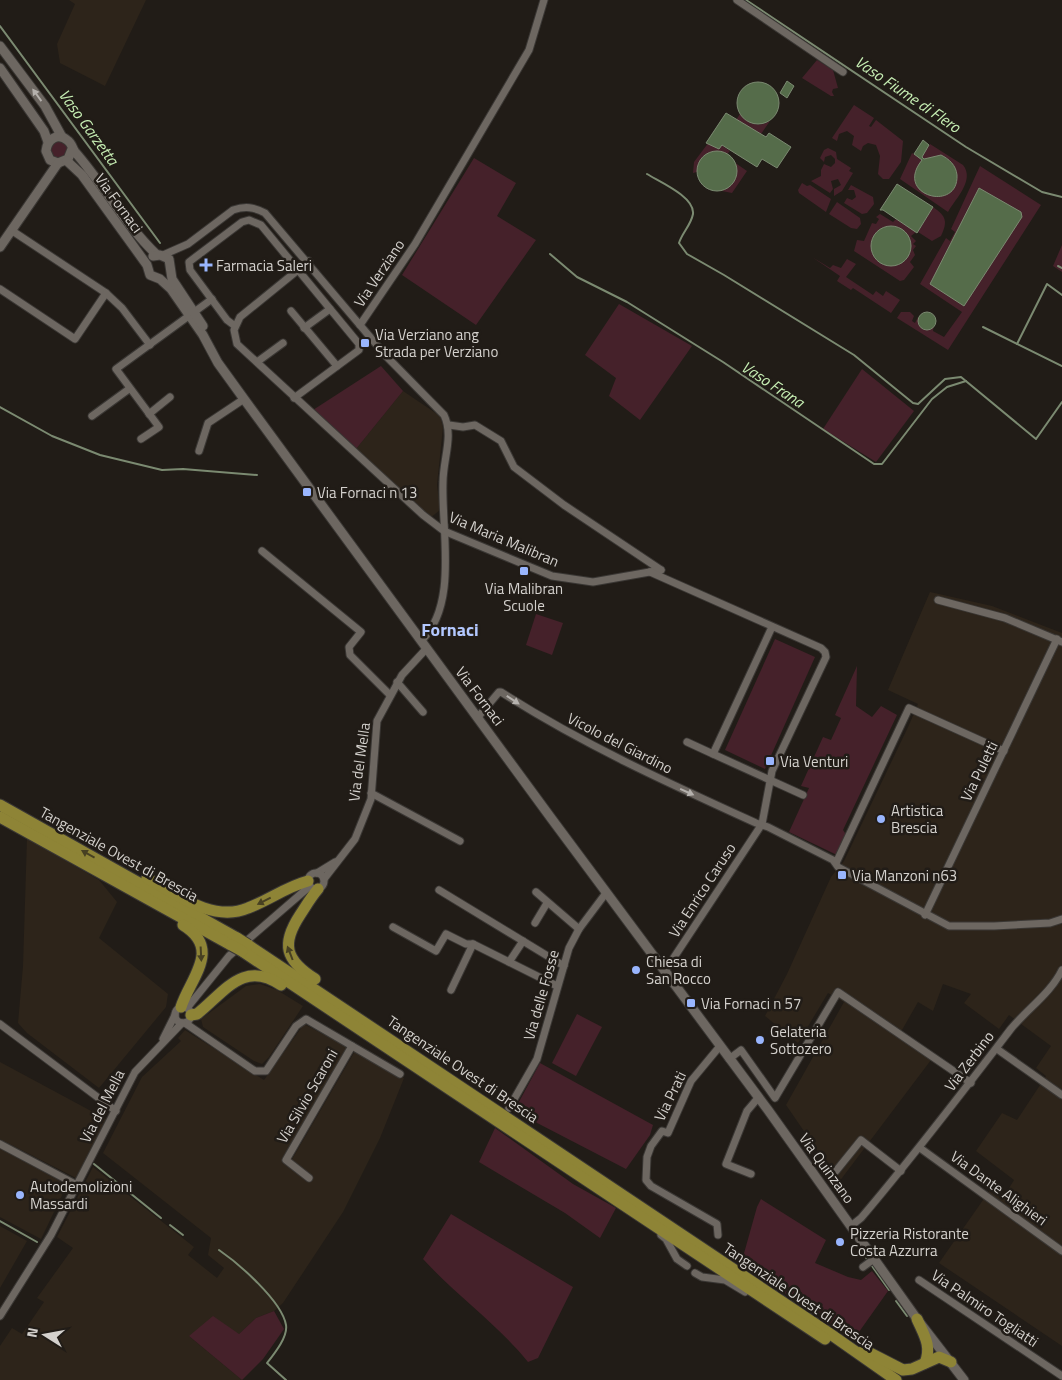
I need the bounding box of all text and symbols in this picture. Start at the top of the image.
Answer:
water label: Vaso Fiume di Flero [850,50,967,139]
water label: Vaso Garzetta [53,84,125,171]
one-way arrow [31,89,42,102]
street label: Via Fornaci [89,168,149,238]
street label: Via Verziano [348,234,410,312]
place label: Farmacia Saleri [216,254,312,277]
marker: Farmacia Saleri [200,259,212,271]
place label: Via Verziano ang Strada per Verziano [375,323,498,363]
marker: Via Verziano ang Strada per Verziano [359,337,371,349]
water label: Vaso Frana [737,355,810,414]
place label: Via Fornaci n 13 [317,481,417,504]
marker: Via Fornaci n 13 [301,486,313,498]
street label: Via Maria Malibran [445,505,563,573]
marker: Via Malibran Scuole [518,565,530,577]
place label: Via Malibran Scuole [485,577,563,617]
district label: Fornaci [421,616,479,643]
street label: Via Fornaci [450,662,510,730]
one-way arrow [506,695,520,705]
street label: Vicolo del Giardino [563,707,677,780]
street label: Via del Mella [342,720,376,803]
street label: Via Puletti [955,737,1003,805]
place label: Via Venturi [780,750,848,773]
marker: Via Venturi [764,755,776,767]
one-way arrow [680,788,695,796]
place label: Artistica Brescia [891,799,944,839]
street label: Tangenziale Ovest di Brescia [35,801,203,907]
marker: Artistica Brescia [875,813,887,825]
street label: Via Enrico Caruso [663,838,741,942]
one-way arrow [80,850,95,858]
place label: Via Manzoni n63 [852,864,957,887]
marker: Via Manzoni n63 [836,869,848,881]
one-way arrow [257,897,271,905]
one-way arrow [286,946,294,960]
one-way arrow [197,947,205,963]
street label: Via delle Fosse [517,947,565,1043]
place label: Chiesa di San Rocco [646,950,711,990]
marker: Chiesa di San Rocco [630,964,642,976]
place label: Via Fornaci n 57 [701,992,801,1015]
marker: Via Fornaci n 57 [685,997,697,1009]
street label: Tangenziale Ovest di Brescia [383,1010,544,1129]
place label: Gelateria Sottozero [770,1020,832,1060]
street label: Via Zerbino [939,1026,999,1096]
marker: Gelateria Sottozero [754,1034,766,1046]
street label: Via Silvio Scaroni [271,1044,343,1148]
street label: Via del Mella [74,1065,131,1147]
street label: Via Prati [648,1067,692,1125]
street label: Via Quinzano [793,1128,861,1208]
street label: Via Dante Alighieri [946,1145,1052,1231]
place label: Autodemolizioni Massardi [30,1175,132,1215]
marker: Autodemolizioni Massardi [14,1189,26,1201]
place label: Pizzeria Ristorante Costa Azzurra [850,1222,969,1262]
marker: Pizzeria Ristorante Costa Azzurra [834,1236,846,1248]
street label: Tangenziale Ovest di Brescia [719,1237,880,1356]
street label: Via Palmiro Togliatti [927,1264,1043,1352]
north arrow [20,1310,70,1360]
text: N [21,1326,43,1339]

